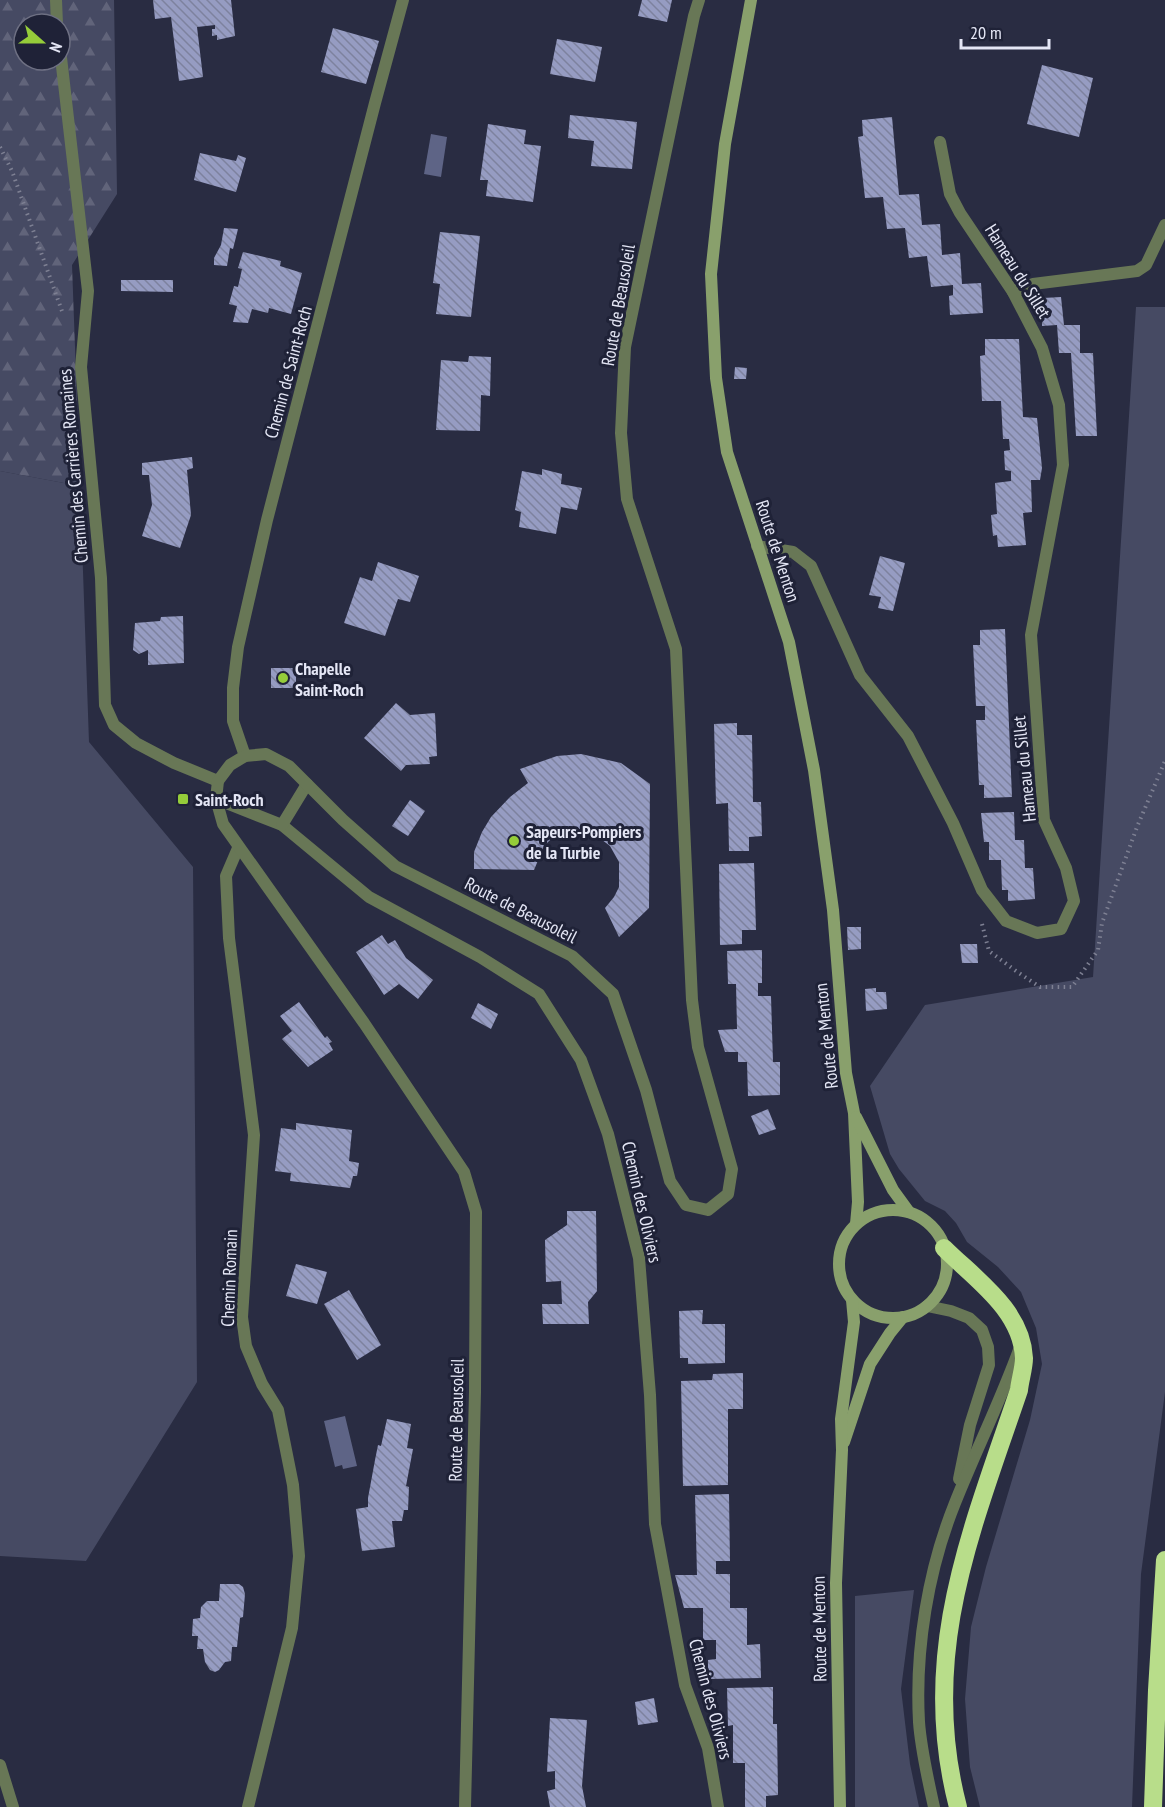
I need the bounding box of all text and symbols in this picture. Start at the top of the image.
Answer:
north arrow [12,12,72,72]
scale bar [961,12,1050,50]
text: 20 m [970,21,1002,44]
text: N [45,40,67,55]
street label: Hameau du Sillet [980,220,1056,322]
street label: Route de Beausoleil [596,242,640,368]
street label: Chemin de Saint-Roch [259,303,317,441]
street label: Chemin des Carrières Romaines [53,368,93,564]
street label: Route de Menton [751,497,805,605]
place label: Chapelle Saint-Roch [295,657,364,701]
marker: Chapelle Saint-Roch [276,671,290,685]
street label: Hameau du Sillet [1007,715,1041,823]
place label: Saint-Roch [195,788,264,811]
marker: Saint-Roch [176,792,190,806]
place label: Sapeurs-Pompiers de la Turbie [526,820,641,864]
marker: Sapeurs-Pompiers de la Turbie [507,834,521,848]
street label: Route de Beausoleil [461,872,582,949]
street label: Route de Menton [809,982,843,1090]
street label: Chemin des Oliviers [617,1139,667,1265]
street label: Chemin Romain [216,1229,242,1327]
street label: Route de Beausoleil [443,1357,469,1482]
street label: Route de Menton [807,1576,831,1682]
street label: Chemin des Oliviers [684,1636,738,1762]

